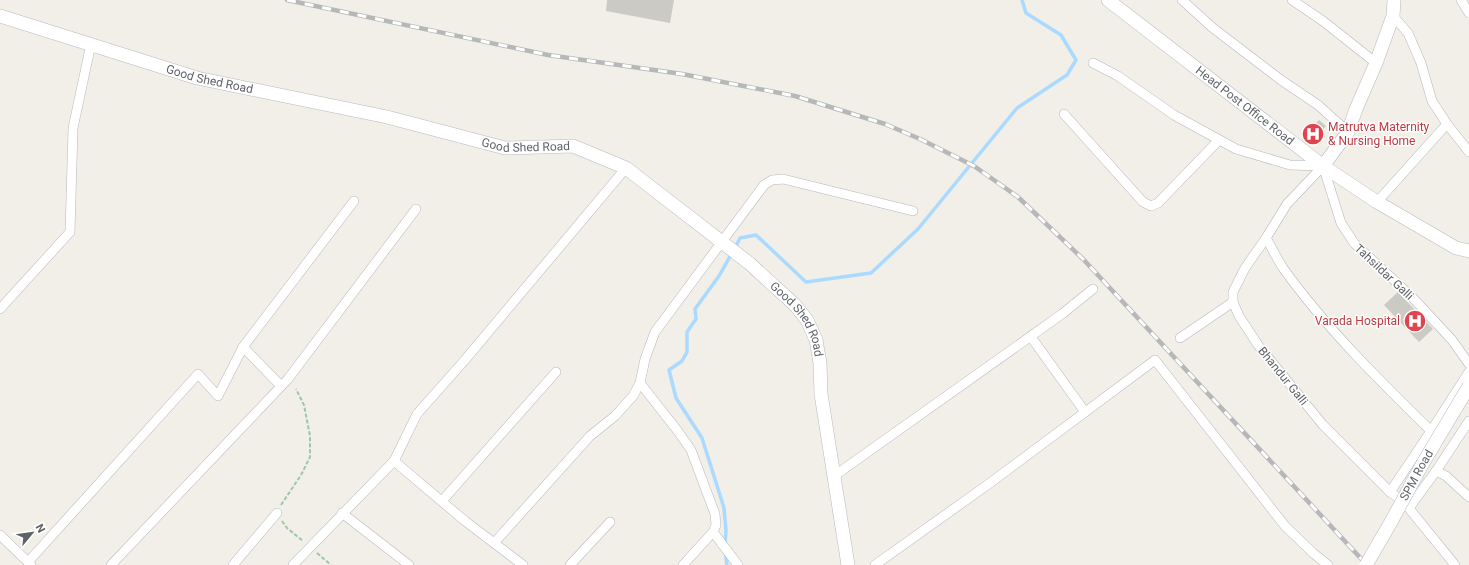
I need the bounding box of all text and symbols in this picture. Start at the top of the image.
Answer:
street label: Good Shed Road [164,62,254,96]
street label: Head Post Office Road [1193,63,1297,148]
place label: Matrutva Maternity & Nursing Home [1328,120,1430,148]
hospital icon: Matrutva Maternity & Nursing Home [1300,121,1326,147]
street label: Good Shed Road [480,135,570,155]
street label: Tahsildar Galli [1352,241,1416,303]
street label: Good Shed Road [767,279,826,358]
hospital icon: Varada Hospital [1402,308,1428,334]
place label: Varada Hospital [1315,314,1400,328]
street label: Bhandur Galli [1255,344,1311,408]
street label: SPM Road [1397,447,1436,503]
north arrow [12,513,52,553]
text: N [33,522,48,535]

